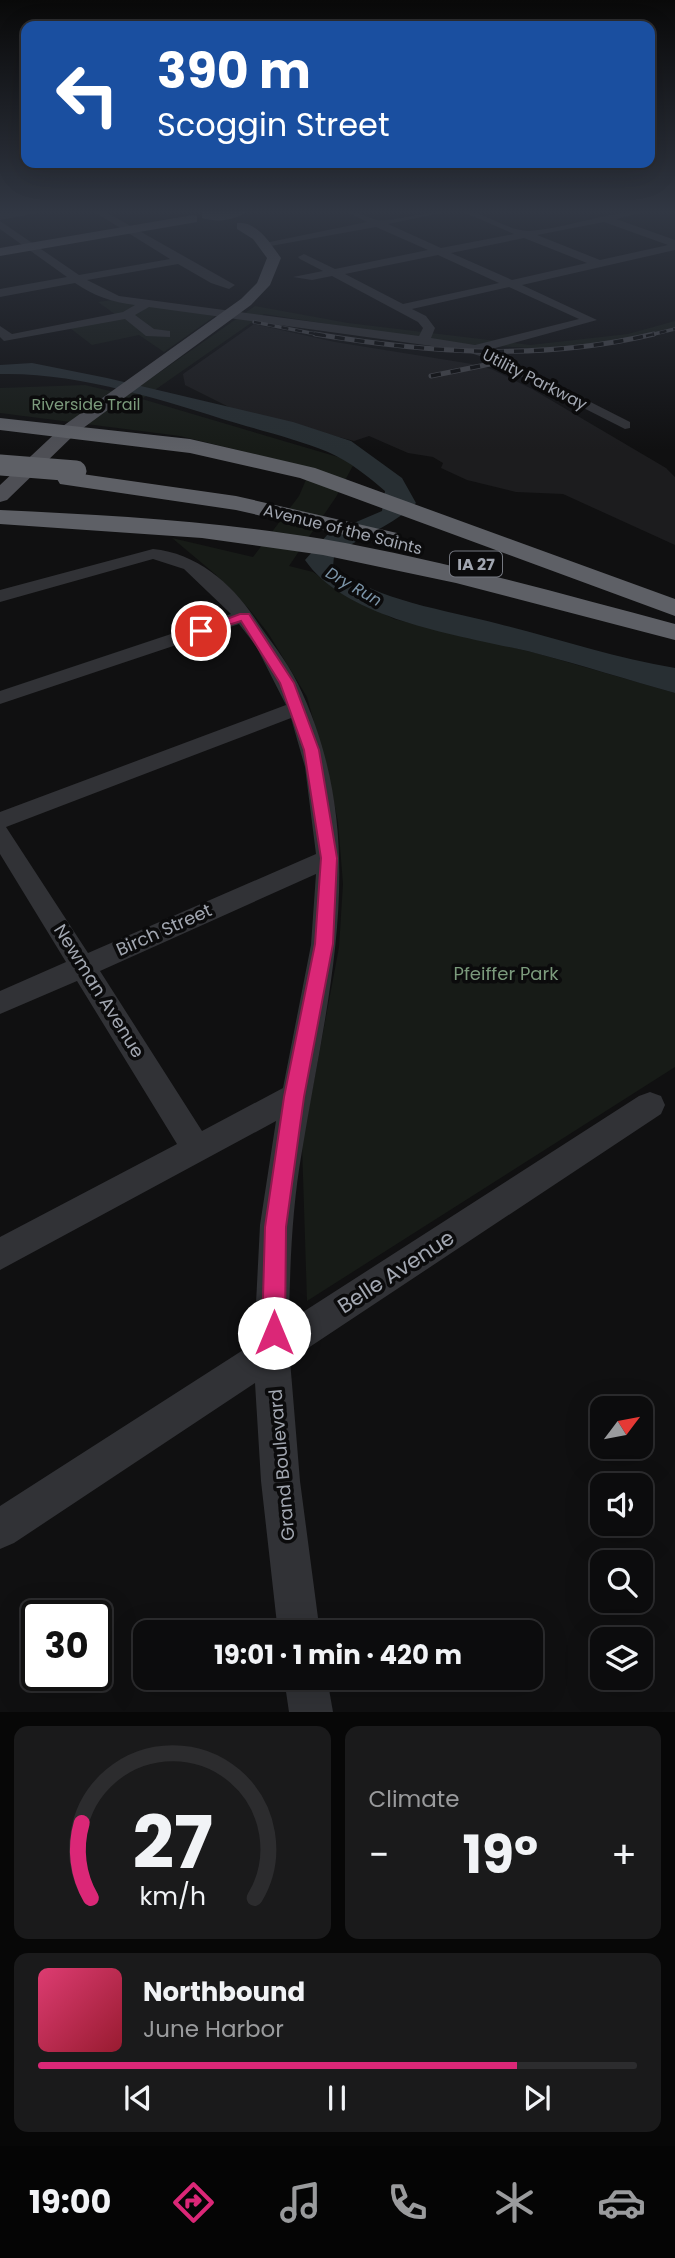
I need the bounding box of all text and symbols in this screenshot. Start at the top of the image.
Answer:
text: 390 m [157,37,311,105]
icon: left [42,49,133,140]
text: Scoggin Street [157,102,390,147]
street label: Utility Parkway [478,343,591,416]
park label: Riverside Trail [31,393,141,416]
street label: Avenue of the Saints [261,499,425,560]
road number: IA 27 [450,552,502,576]
water label: Dry Run [321,561,386,612]
pin [171,601,231,661]
icon: arrive [182,612,220,650]
street label: Birch Street [112,897,216,962]
street label: Newman Avenue [48,919,151,1062]
park label: Pfeiffer Park [453,961,559,986]
street label: Belle Avenue [332,1223,460,1320]
position arrow [237,1296,311,1370]
street label: Grand Boulevard [262,1388,301,1542]
north arrow [590,1396,653,1460]
map controls [590,1396,653,1690]
button: sound [590,1473,653,1536]
button: search [590,1550,653,1613]
speed limit sign: 30 [21,1600,112,1691]
button: layers [590,1627,653,1690]
text: 19:01 · 1 min · 420 m [214,1637,462,1673]
text: Climate [369,1783,459,1815]
text: 27 [132,1793,213,1894]
text: 19° [462,1818,538,1891]
text: − [369,1828,389,1881]
text: + [611,1828,637,1881]
text: km/h [139,1879,206,1914]
text: Northbound [143,1974,305,2010]
text: June Harbor [143,2013,284,2045]
icon: previous [119,2079,157,2117]
icon: pause [318,2079,356,2117]
icon: next [518,2079,556,2117]
icon: directions [169,2178,218,2227]
icon: music [276,2178,325,2227]
icon: phone [383,2178,432,2227]
icon: climate [490,2178,539,2227]
icon: car [597,2178,646,2227]
text: 19:00 [29,2179,111,2224]

